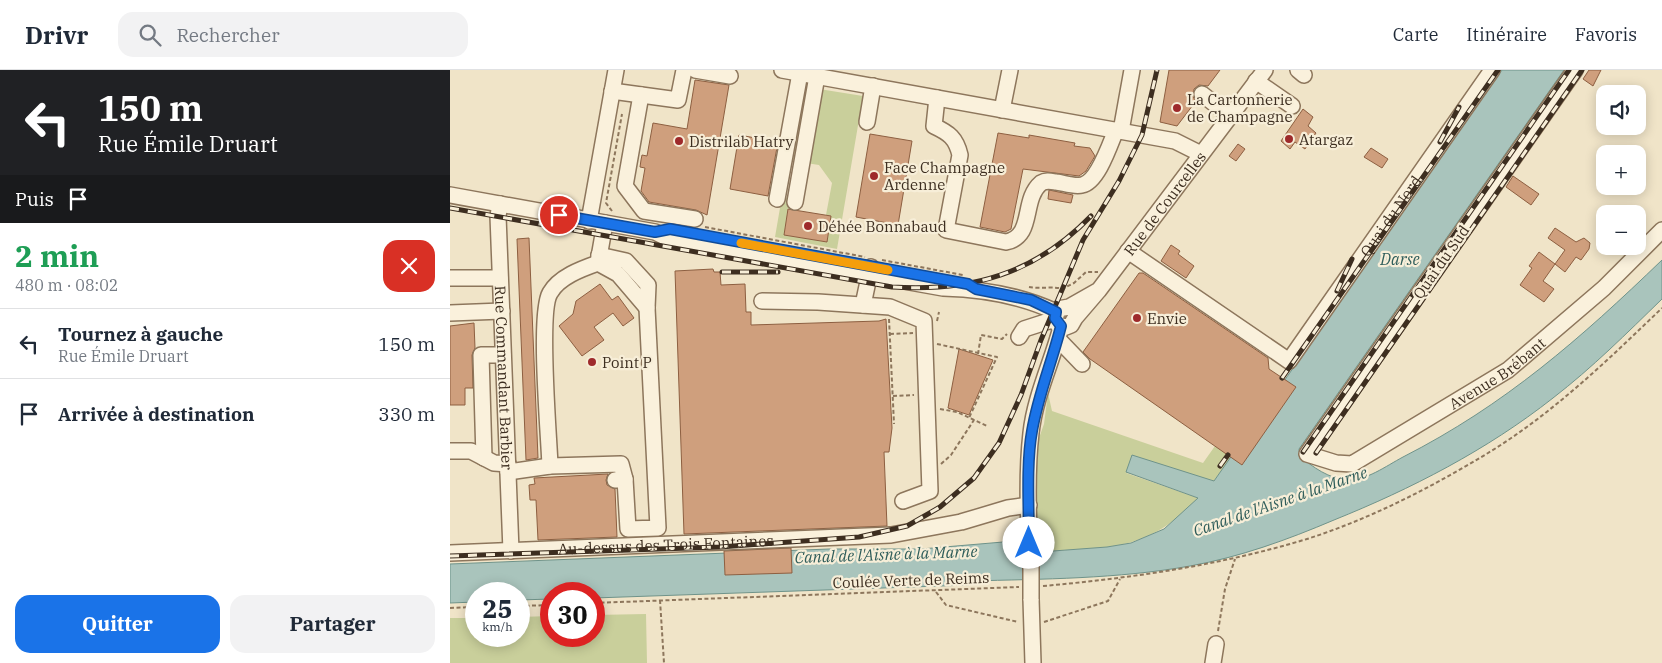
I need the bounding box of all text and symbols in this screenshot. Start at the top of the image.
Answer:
search box [118,12,468,57]
text: Drivr [25,19,88,51]
icon: search [136,21,164,49]
text: Rechercher [176,23,280,47]
text: Carte [1393,23,1438,46]
text: Itinéraire [1466,23,1547,46]
text: Favoris [1575,23,1637,46]
text: 150 m [98,85,203,131]
map controls [1596,85,1646,255]
button: sound [1596,85,1646,135]
icon: left [15,90,80,155]
place label: La Cartonnerie de Champagne [1187,90,1293,126]
marker: La Cartonnerie de Champagne [1171,102,1183,114]
text: Rue Émile Druart [98,129,278,158]
place label: Atargaz [1299,130,1353,149]
place label: Distrilab Hatry [689,132,793,151]
marker: Atargaz [1283,133,1295,145]
marker: Distrilab Hatry [673,135,685,147]
button: + [1596,145,1646,195]
street label: Rue de Courcelles [1119,147,1210,259]
place label: Face Champagne Ardenne [884,158,1005,194]
marker: Face Champagne Ardenne [868,170,880,182]
street label: Quai du Nord [1356,172,1425,260]
icon: arrive [64,185,92,213]
text: Puis [15,187,54,211]
pin [538,194,580,236]
icon: arrive [545,201,573,229]
button: − [1596,205,1646,255]
place label: Déhée Bonnabaud [818,217,947,236]
marker: Déhée Bonnabaud [802,220,814,232]
street label: Quai du Sud [1409,222,1473,302]
text: 2 min [15,236,99,275]
button: close [383,240,435,292]
water label: Darse [1379,249,1420,269]
text: 480 m · 08:02 [15,275,118,295]
street label: Rue Commandant Barbier [491,285,517,471]
place label: Envie [1147,309,1187,328]
marker: Envie [1131,312,1143,324]
text: Tournez à gauche [58,322,223,346]
icon: left [15,330,43,358]
text: 150 m [378,332,435,356]
street label: Avenue Brébant [1445,333,1549,413]
text: Rue Émile Druart [58,346,189,366]
place label: Point P [602,353,652,372]
marker: Point P [586,356,598,368]
icon: arrive [15,400,43,428]
text: Arrivée à destination [58,402,255,426]
text: 330 m [378,402,435,426]
water label: Canal de l'Aisne à la Marne [1190,462,1370,540]
position arrow [1002,516,1054,568]
street label: Au-dessus des Trois Fontaines [558,530,774,558]
water label: Canal de l'Aisne à la Marne [794,541,978,567]
street label: Coulée Verte de Reims [832,568,990,592]
speed limit sign: 30 [540,582,605,647]
text: 25 [482,592,513,625]
button: Quitter [15,595,220,653]
button: Partager [230,595,435,653]
text: km/h [482,619,513,634]

